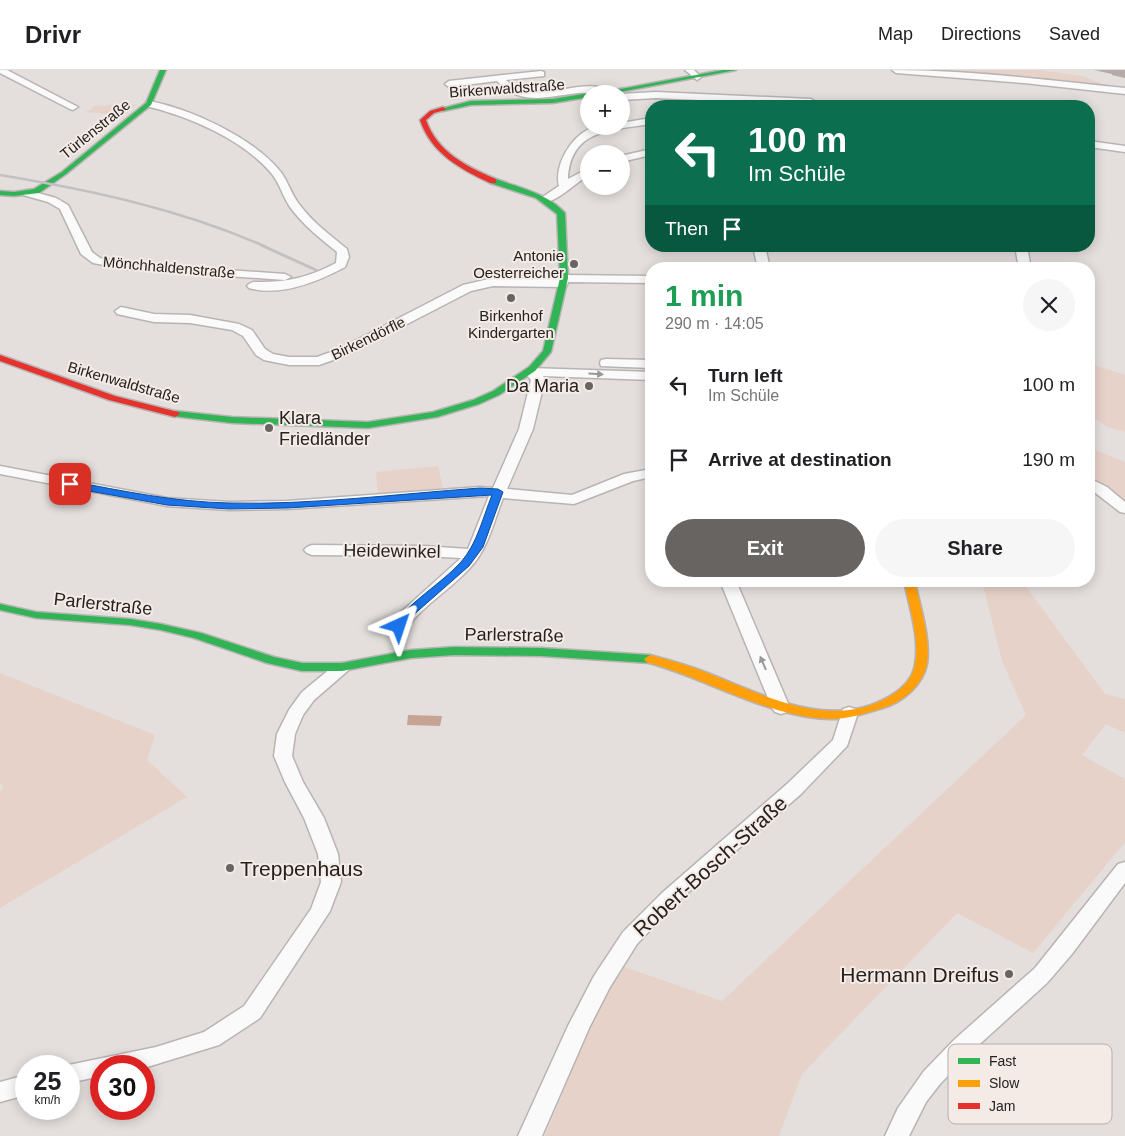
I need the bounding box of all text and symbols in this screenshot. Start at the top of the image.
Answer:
text: Drivr [25,21,81,48]
text: Map [878,24,913,44]
text: Directions [941,24,1021,44]
text: Saved [1049,24,1100,44]
street label: Birkenwaldstraße [449,75,565,101]
map controls [580,85,630,195]
button: + [580,85,630,135]
street label: Türlenstraße [57,96,133,162]
icon: left [665,120,730,185]
text: 100 m [748,120,847,159]
button: − [580,145,630,195]
text: Im Schüle [748,161,846,186]
icon: arrive [718,215,746,243]
text: Then [665,218,708,239]
place label: Antonie Oesterreicher [473,247,564,281]
street label: Mönchhaldenstraße [102,253,236,281]
marker: Antonie Oesterreicher [568,258,580,270]
text: 1 min [665,279,743,312]
button: close [1023,279,1075,331]
marker: Birkenhof Kindergarten [505,292,517,304]
place label: Birkenhof Kindergarten [468,307,554,341]
street label: Birkendörfle [328,313,408,363]
text: 290 m · 14:05 [665,315,764,332]
street label: Birkenwaldstraße [66,358,182,406]
text: Turn left [708,365,783,386]
one-way arrow [588,370,604,378]
icon: left [665,371,693,399]
text: 100 m [1022,374,1075,395]
place label: Da Maria [506,376,580,396]
marker: Da Maria [583,380,595,392]
text: Im Schüle [708,387,779,404]
place label: Klara Friedländer [279,408,370,449]
marker: Klara Friedländer [263,422,275,434]
icon: arrive [665,446,693,474]
text: Arrive at destination [708,449,892,470]
text: 190 m [1022,449,1075,470]
pin [49,463,91,505]
icon: arrive [56,470,84,498]
button: Exit [665,519,865,577]
button: Share [875,519,1075,577]
street label: Heidewinkel [343,540,441,562]
street label: Parlerstraße [53,589,153,619]
position arrow [372,599,424,651]
street label: Parlerstraße [464,624,564,646]
one-way arrow [758,656,766,670]
street label: Robert-Bosch-Straße [629,791,791,941]
place label: Treppenhaus [240,857,363,880]
marker: Treppenhaus [224,862,236,874]
place label: Hermann Dreifus [840,963,999,986]
marker: Hermann Dreifus [1003,968,1015,980]
legend [948,1044,1112,1124]
text: Fast [989,1053,1016,1069]
speed limit sign: 30 [90,1055,155,1120]
text: 25 [34,1067,61,1095]
text: Slow [989,1075,1020,1091]
text: km/h [34,1093,61,1107]
text: Jam [989,1098,1015,1114]

